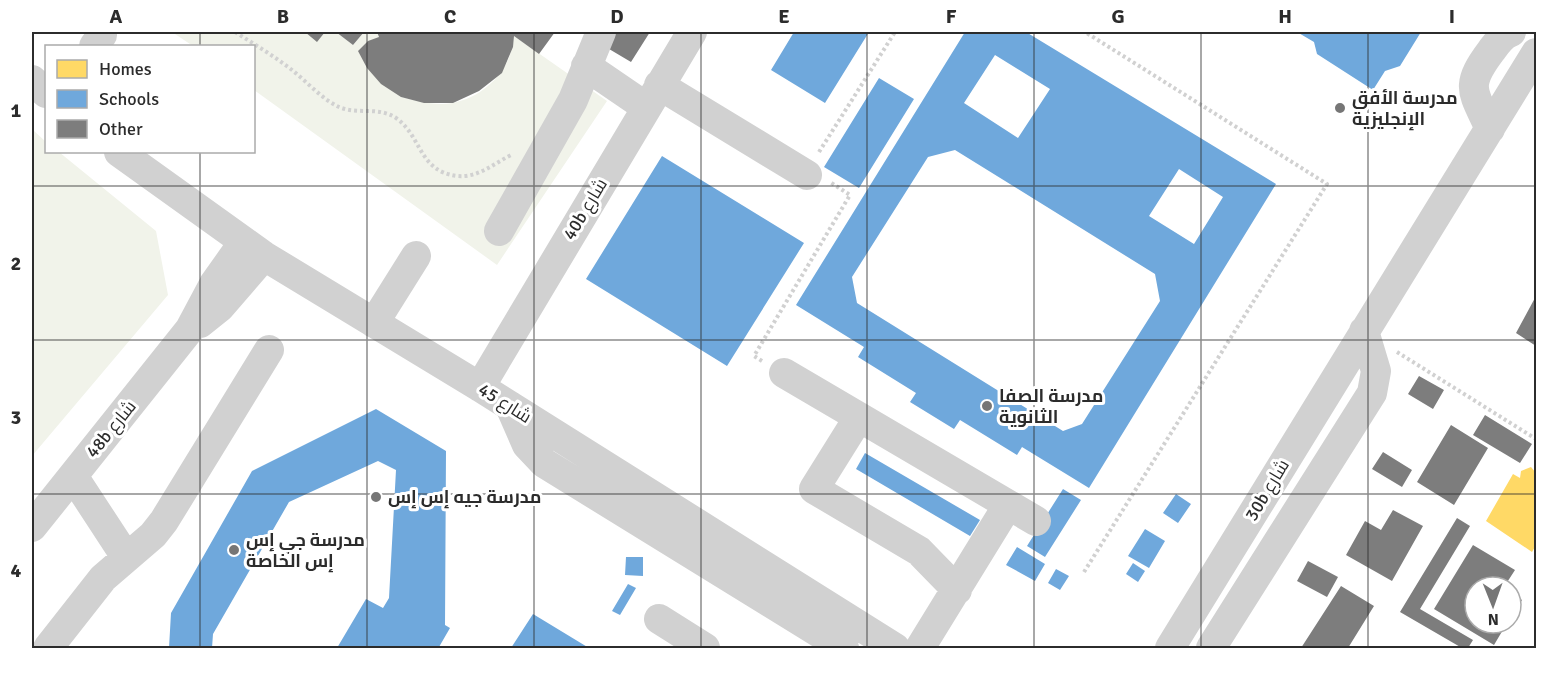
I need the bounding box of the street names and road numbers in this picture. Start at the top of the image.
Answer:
street label: 40b شارع [558,174,613,244]
street label: شارع 45 [474,378,536,429]
street label: 48b شارع [81,396,142,463]
street label: 30b شارع [1240,455,1295,525]

